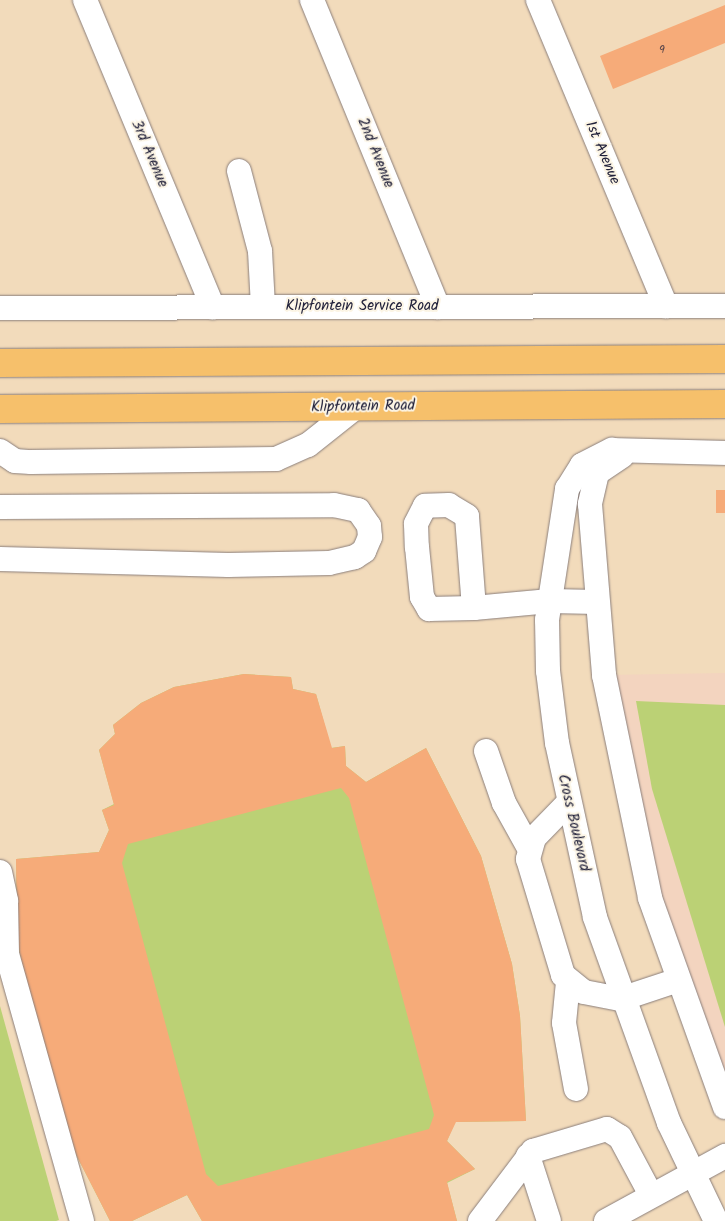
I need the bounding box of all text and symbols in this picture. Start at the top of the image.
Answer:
house number: 9 [659,43,665,57]
street label: 2nd Avenue [353,115,397,191]
street label: 3rd Avenue [127,118,171,190]
street label: 1st Avenue [581,119,623,187]
street label: Klipfontein Service Road [286,298,438,316]
street label: Klipfontein Road [311,397,415,417]
street label: Cross Boulevard [553,773,593,873]

